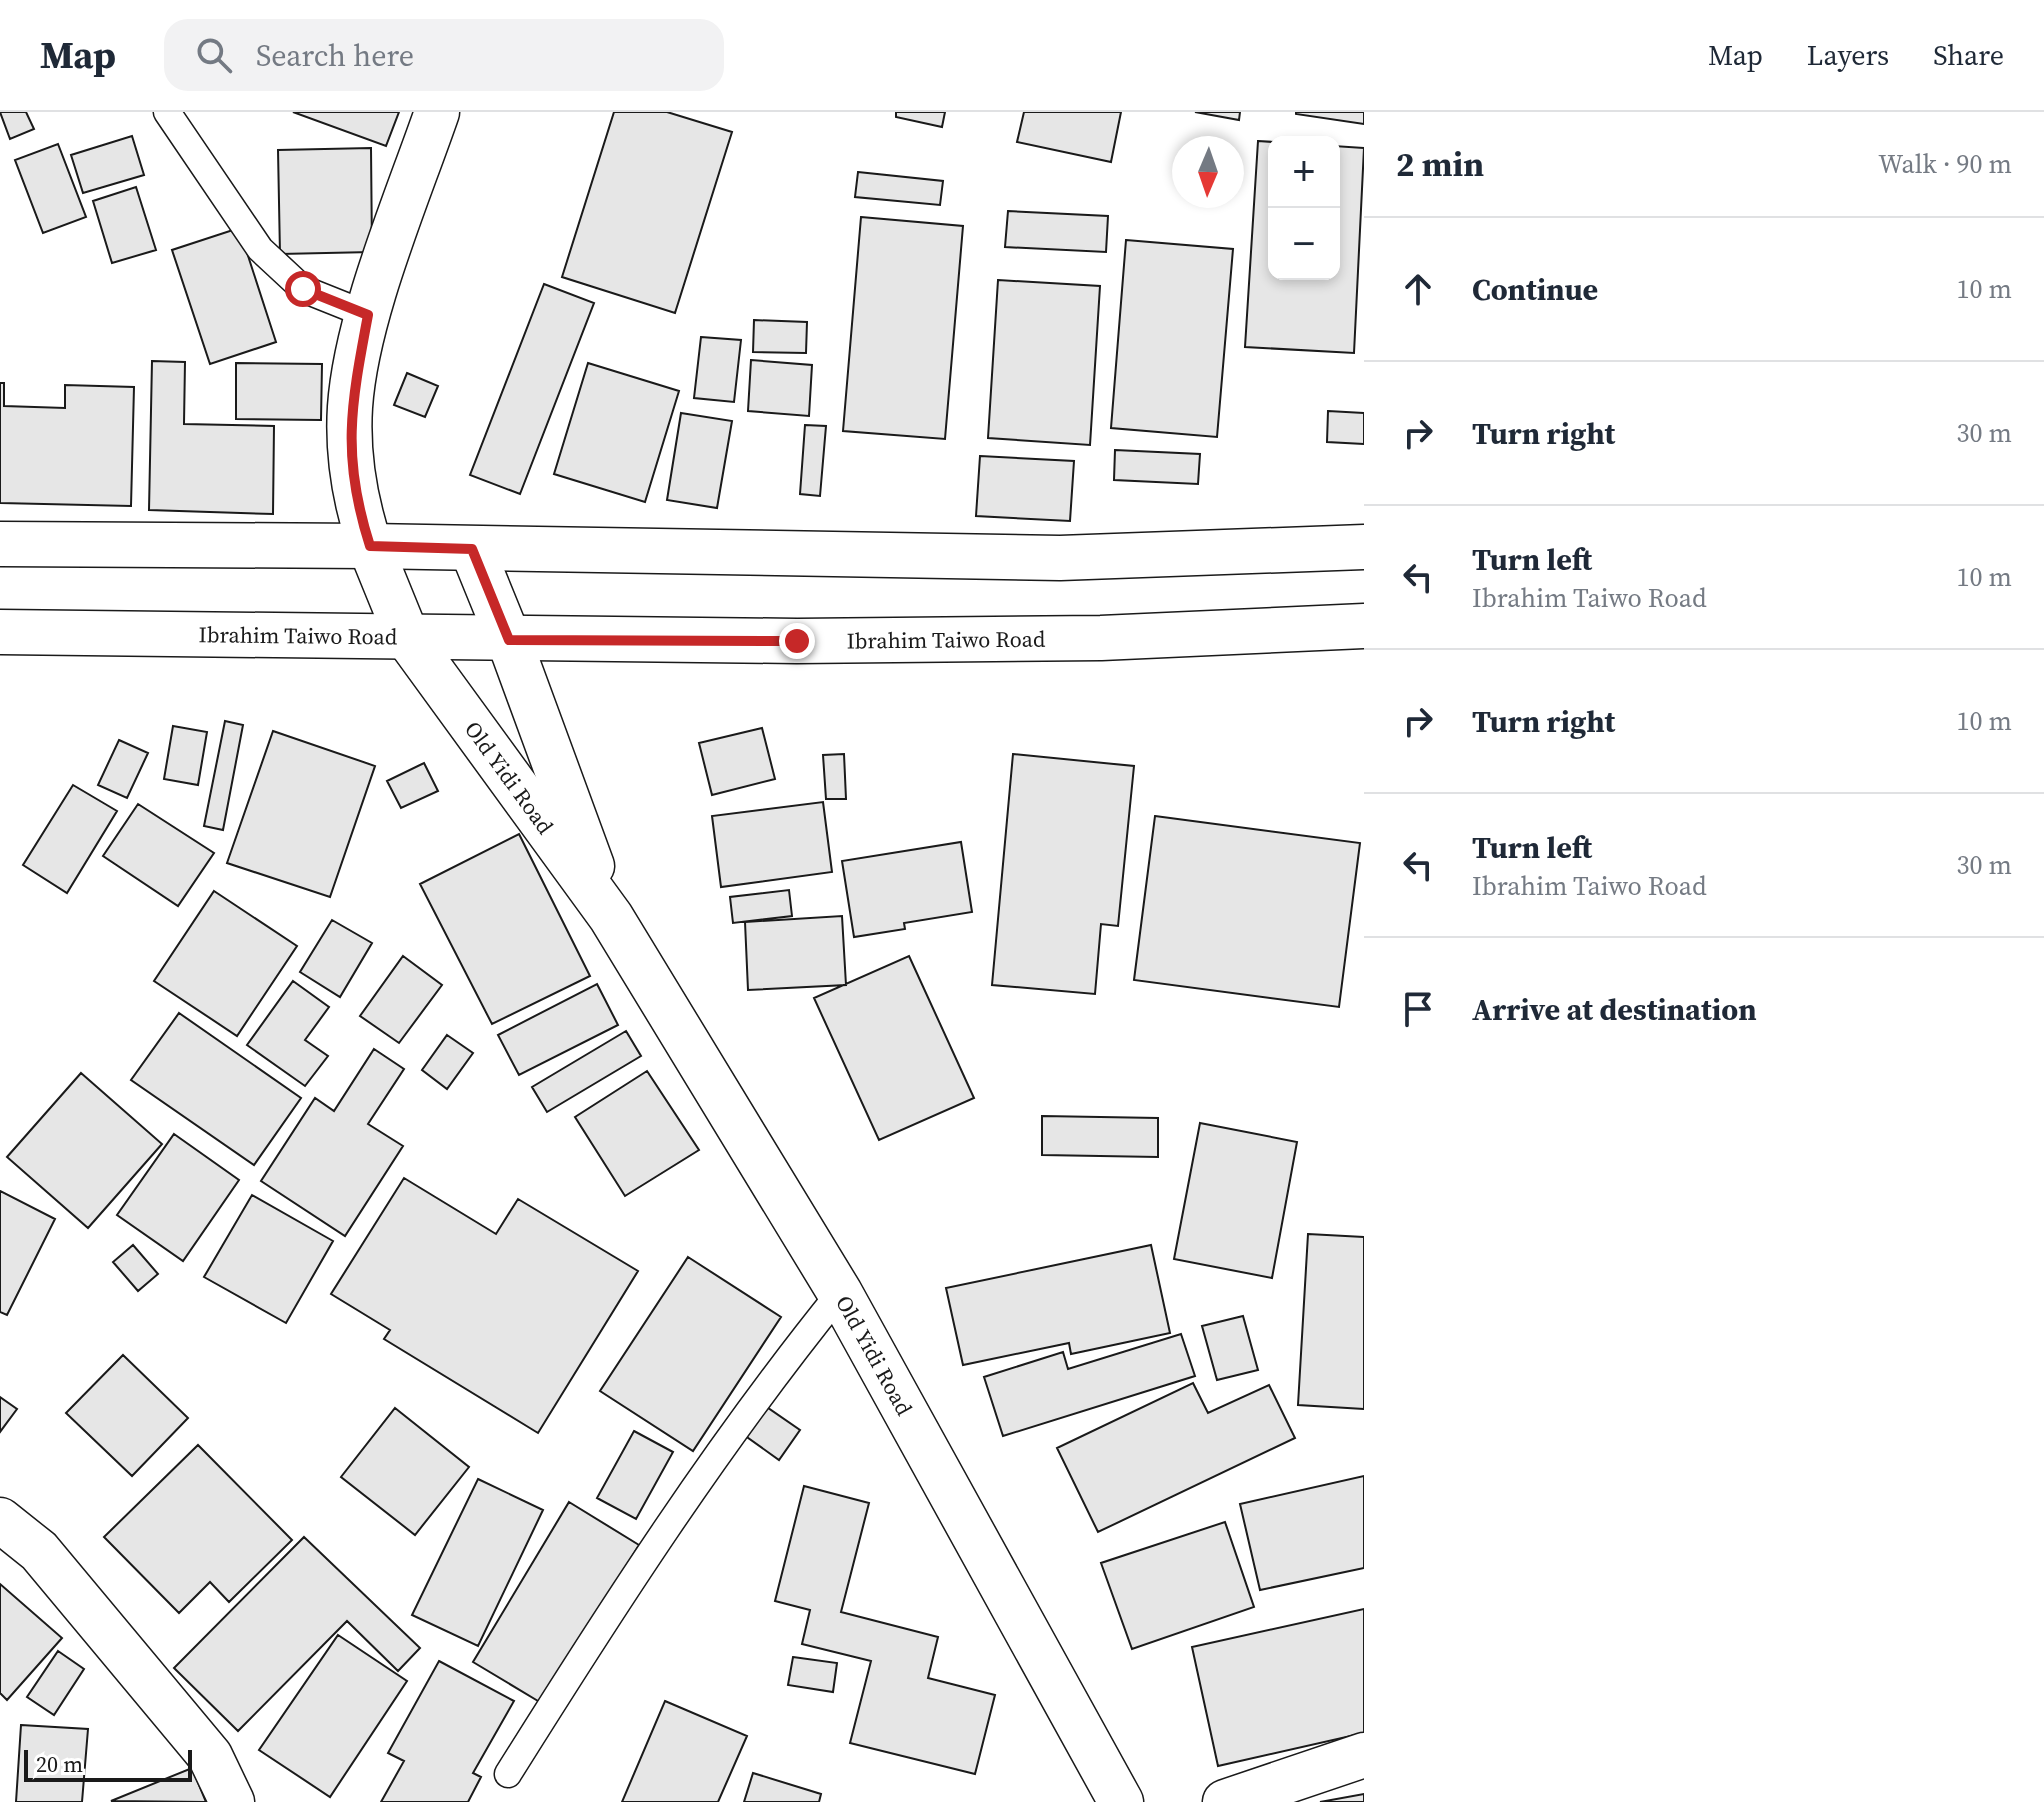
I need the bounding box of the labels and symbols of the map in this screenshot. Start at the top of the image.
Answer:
north arrow [1172,136,1244,208]
route start [285,271,321,307]
street label: Ibrahim Taiwo Road [198,619,398,651]
route end [779,623,815,659]
street label: Ibrahim Taiwo Road [846,624,1046,656]
street label: Old Yidi Road [458,715,561,840]
street label: Old Yidi Road [829,1290,920,1421]
scale bar [24,1746,192,1782]

